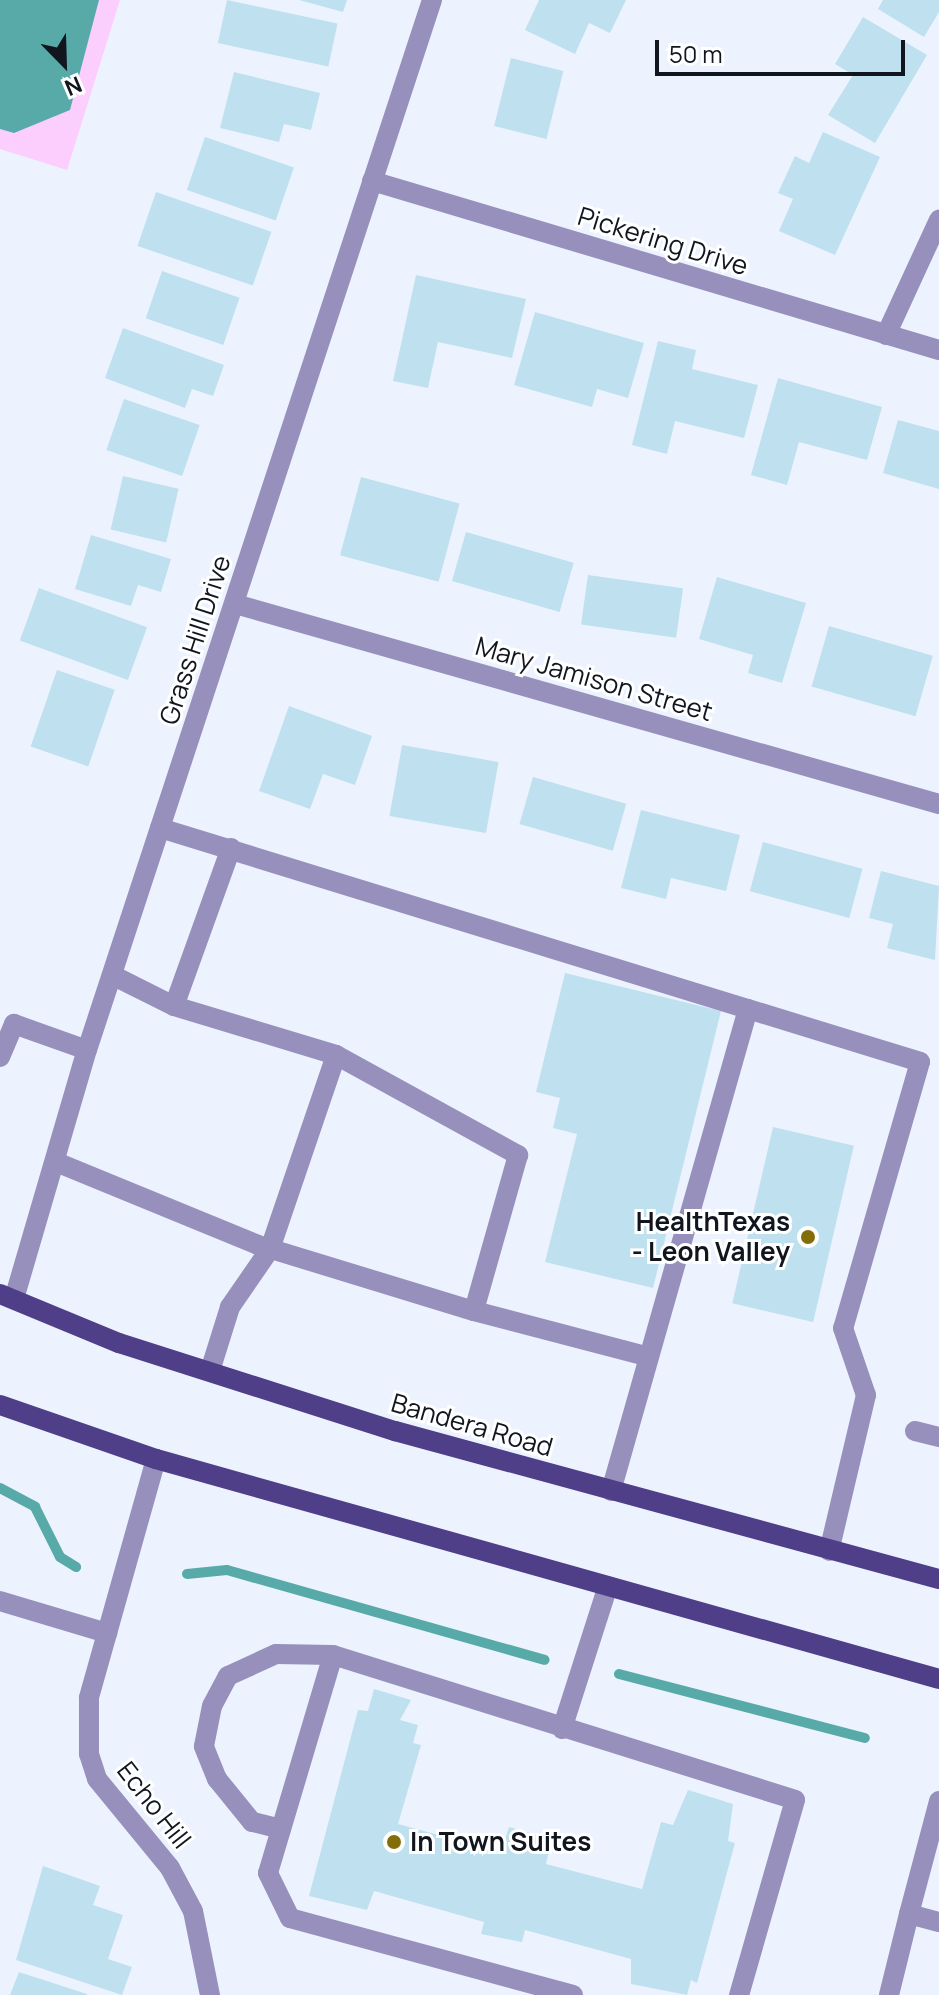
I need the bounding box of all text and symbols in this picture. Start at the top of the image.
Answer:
north arrow [24,24,104,104]
scale bar [659,24,909,74]
text: 50 m [669,37,723,70]
text: N [60,69,87,103]
street label: Pickering Drive [574,200,752,282]
street label: Grass Hill Drive [153,551,237,729]
street label: Mary Jamison Street [472,630,716,728]
place label: HealthTexas - Leon Valley [632,1206,790,1268]
marker: HealthTexas - Leon Valley [797,1226,819,1248]
street label: Bandera Road [388,1387,556,1463]
street label: Echo Hill [111,1756,197,1854]
place label: In Town Suites [410,1826,591,1858]
marker: In Town Suites [385,1833,403,1851]

